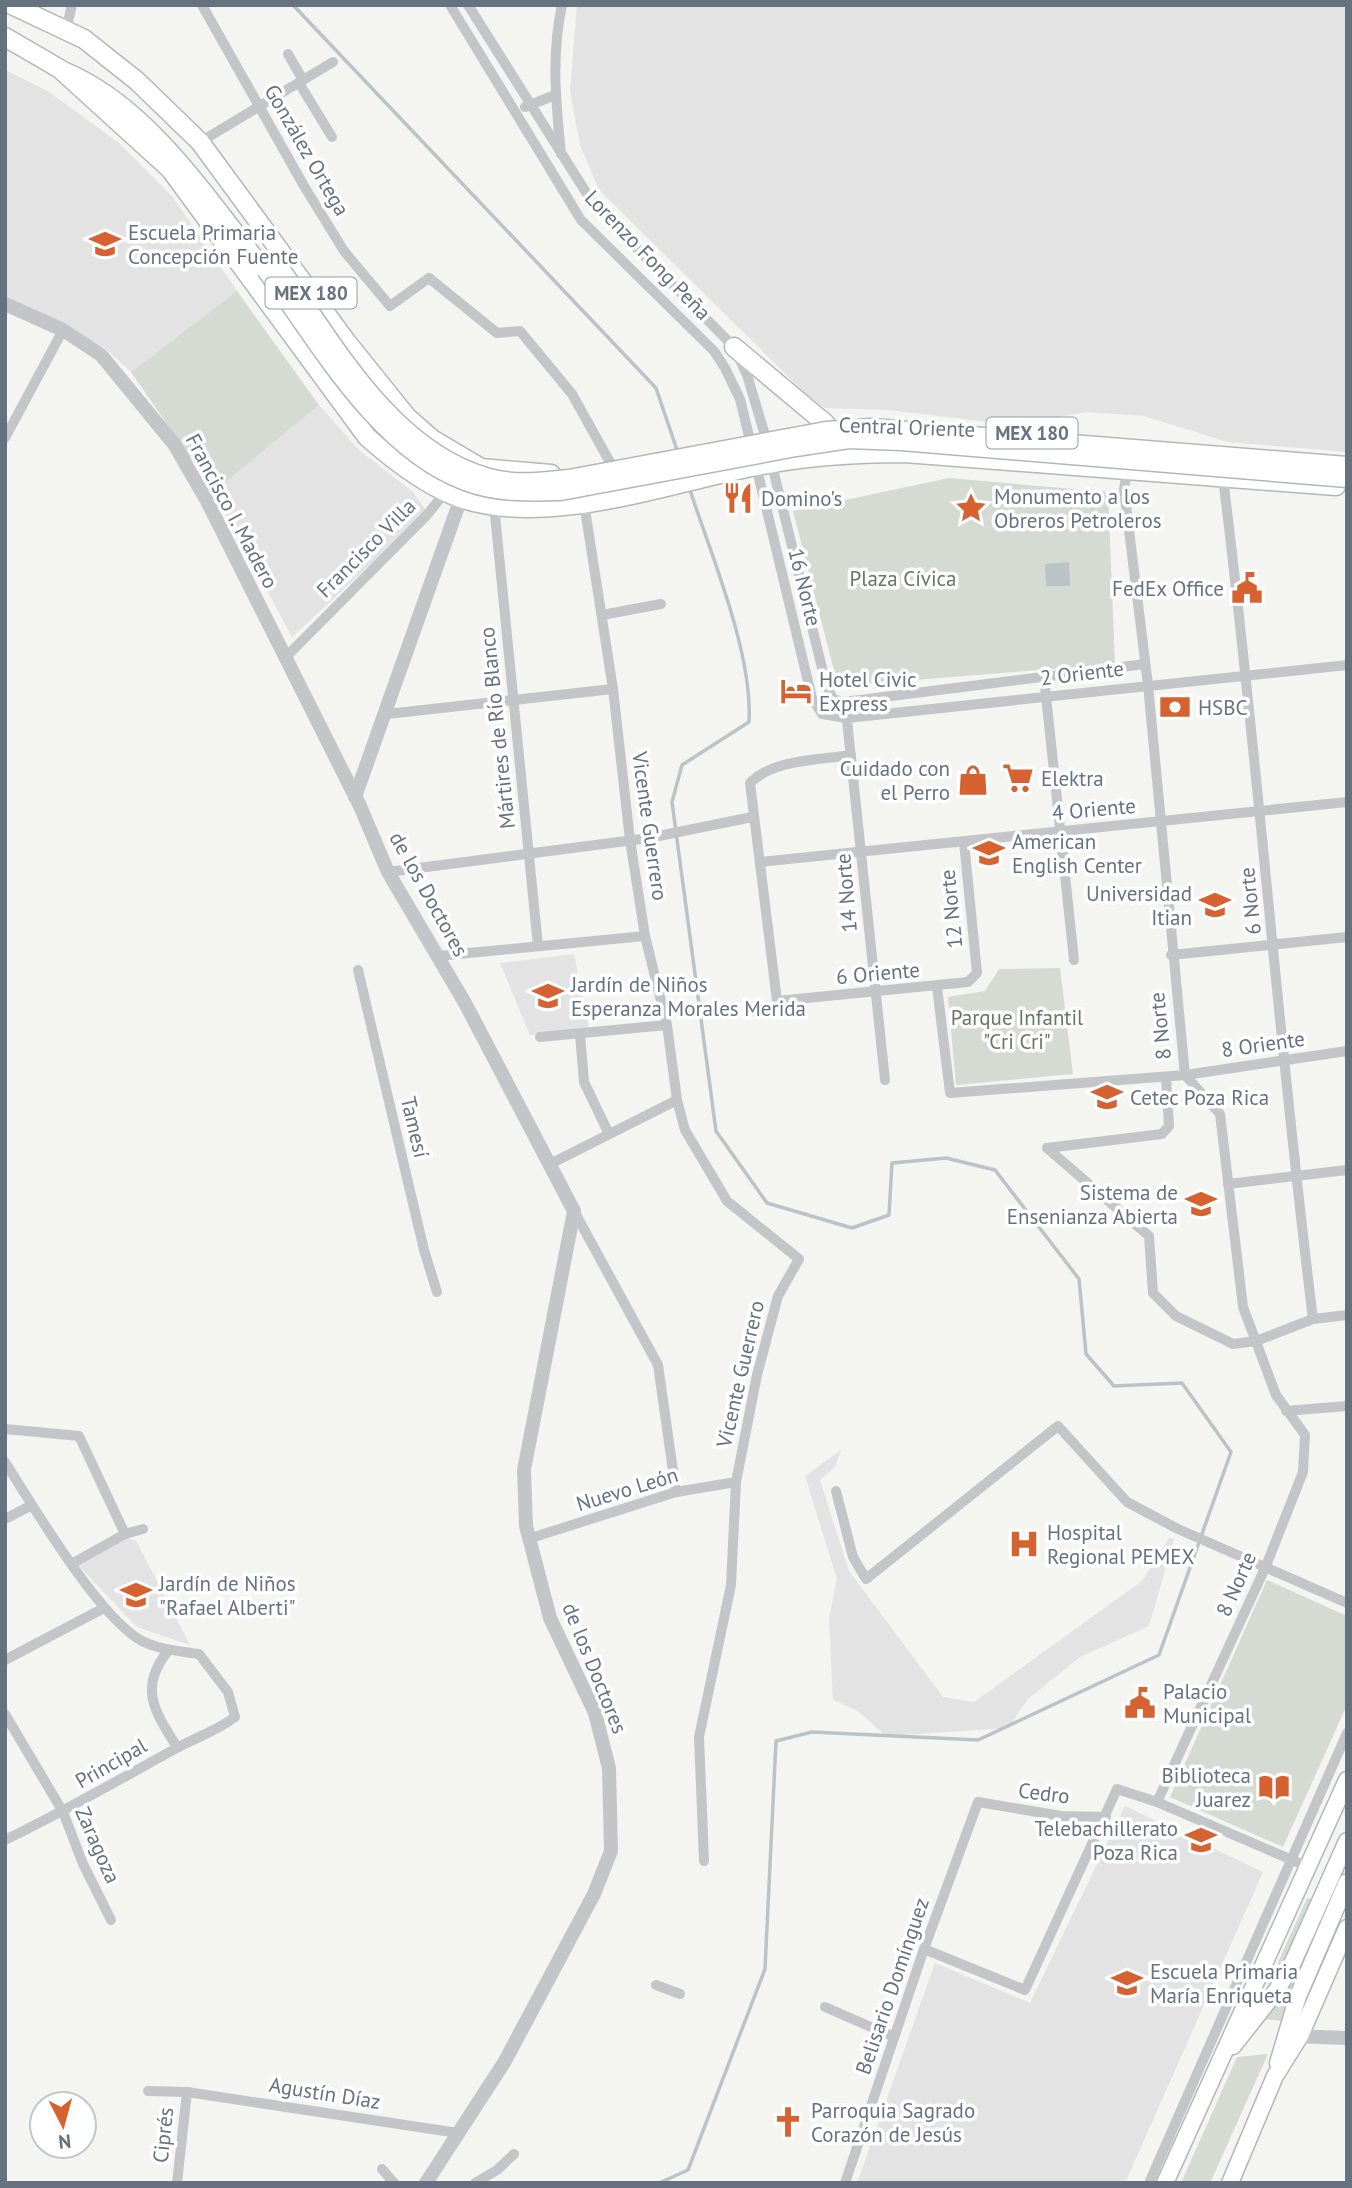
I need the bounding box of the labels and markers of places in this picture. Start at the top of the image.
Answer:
place label: Escuela Primaria Concepción Fuente [128,219,298,270]
school or university icon: Escuela Primaria Concepción Fuente [88,227,122,261]
restaurant icon: Domino's [721,481,755,515]
place label: Monumento a los Obreros Petroleros [994,483,1162,534]
place label: Domino's [761,485,842,512]
place icon: Monumento a los Obreros Petroleros [954,491,988,525]
public building icon: FedEx Office [1230,571,1264,605]
place label: FedEx Office [1112,575,1224,602]
place label: Hotel Civic Express [819,666,917,717]
hotel icon: Hotel Civic Express [779,674,813,708]
bank icon: HSBC [1158,690,1192,724]
place label: HSBC [1198,694,1248,721]
place label: Cuidado con el Perro [840,755,950,806]
supermarket icon: Elektra [1001,761,1035,795]
shop icon: Cuidado con el Perro [956,763,990,797]
place label: Elektra [1041,765,1104,792]
place label: American English Center [1012,828,1142,879]
school or university icon: American English Center [972,836,1006,870]
place label: Universidad Itian [1086,880,1192,931]
school or university icon: Universidad Itian [1198,888,1232,922]
place label: Jardín de Niños Esperanza Morales Merida [570,971,806,1022]
school or university icon: Jardín de Niños Esperanza Morales Merida [531,979,565,1013]
school or university icon: Cetec Poza Rica [1090,1080,1124,1114]
place label: Cetec Poza Rica [1130,1084,1269,1111]
place label: Sistema de Ensenianza Abierta [1007,1179,1178,1230]
school or university icon: Sistema de Ensenianza Abierta [1184,1187,1218,1221]
place label: Hospital Regional PEMEX [1047,1519,1195,1570]
hospital icon: Hospital Regional PEMEX [1007,1527,1041,1561]
place label: Jardín de Niños "Rafael Alberti" [158,1570,296,1621]
school or university icon: Jardín de Niños "Rafael Alberti" [119,1578,153,1612]
place label: Palacio Municipal [1163,1678,1251,1729]
public building icon: Palacio Municipal [1123,1686,1157,1720]
place label: Biblioteca Juarez [1162,1762,1251,1813]
library icon: Biblioteca Juarez [1257,1770,1291,1804]
place label: Telebachillerato Poza Rica [1035,1815,1178,1866]
school or university icon: Telebachillerato Poza Rica [1184,1823,1218,1857]
place label: Escuela Primaria María Enriqueta [1150,1958,1298,2009]
school or university icon: Escuela Primaria María Enriqueta [1110,1966,1144,2000]
place label: Parroquia Sagrado Corazón de Jesús [811,2097,975,2148]
church icon: Parroquia Sagrado Corazón de Jesús [771,2105,805,2139]

